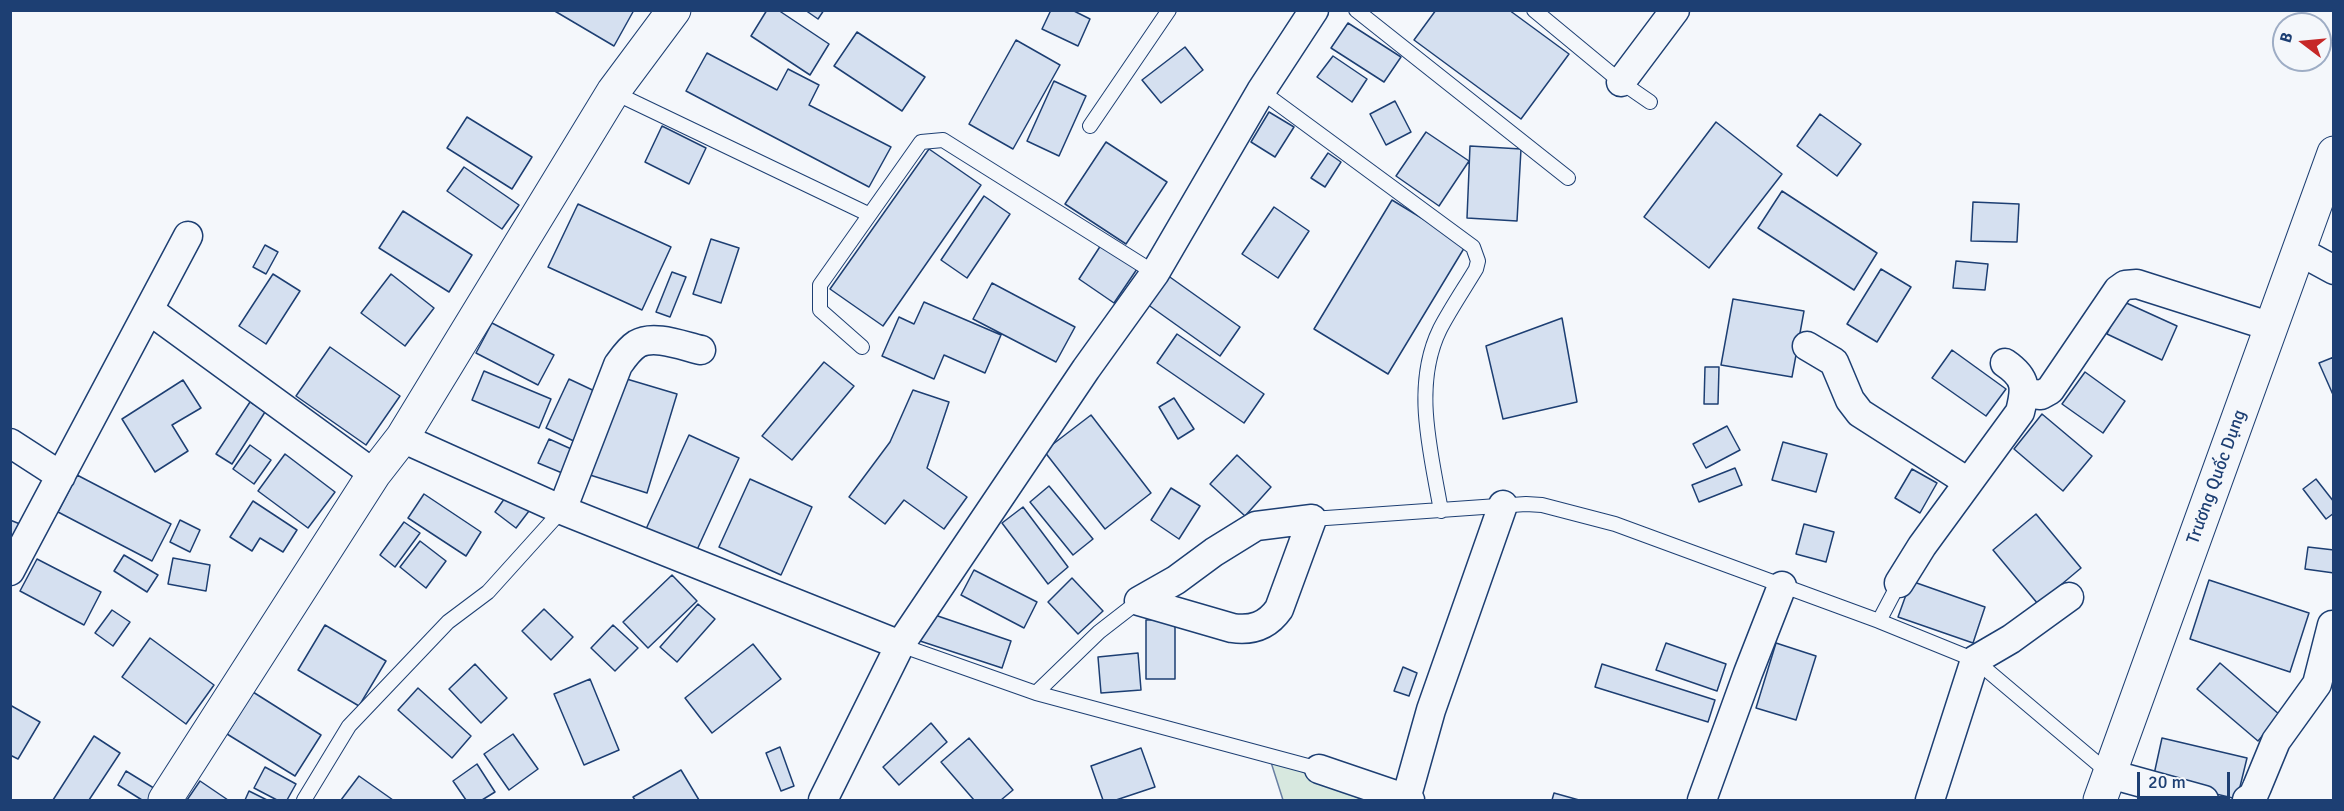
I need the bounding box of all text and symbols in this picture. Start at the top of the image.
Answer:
north arrow [2272,12,2332,72]
text: B [2276,30,2298,45]
street label: Trương Quốc Dụng [2183,407,2251,547]
scale bar [2140,760,2233,798]
text: 20 m [2148,771,2186,793]

